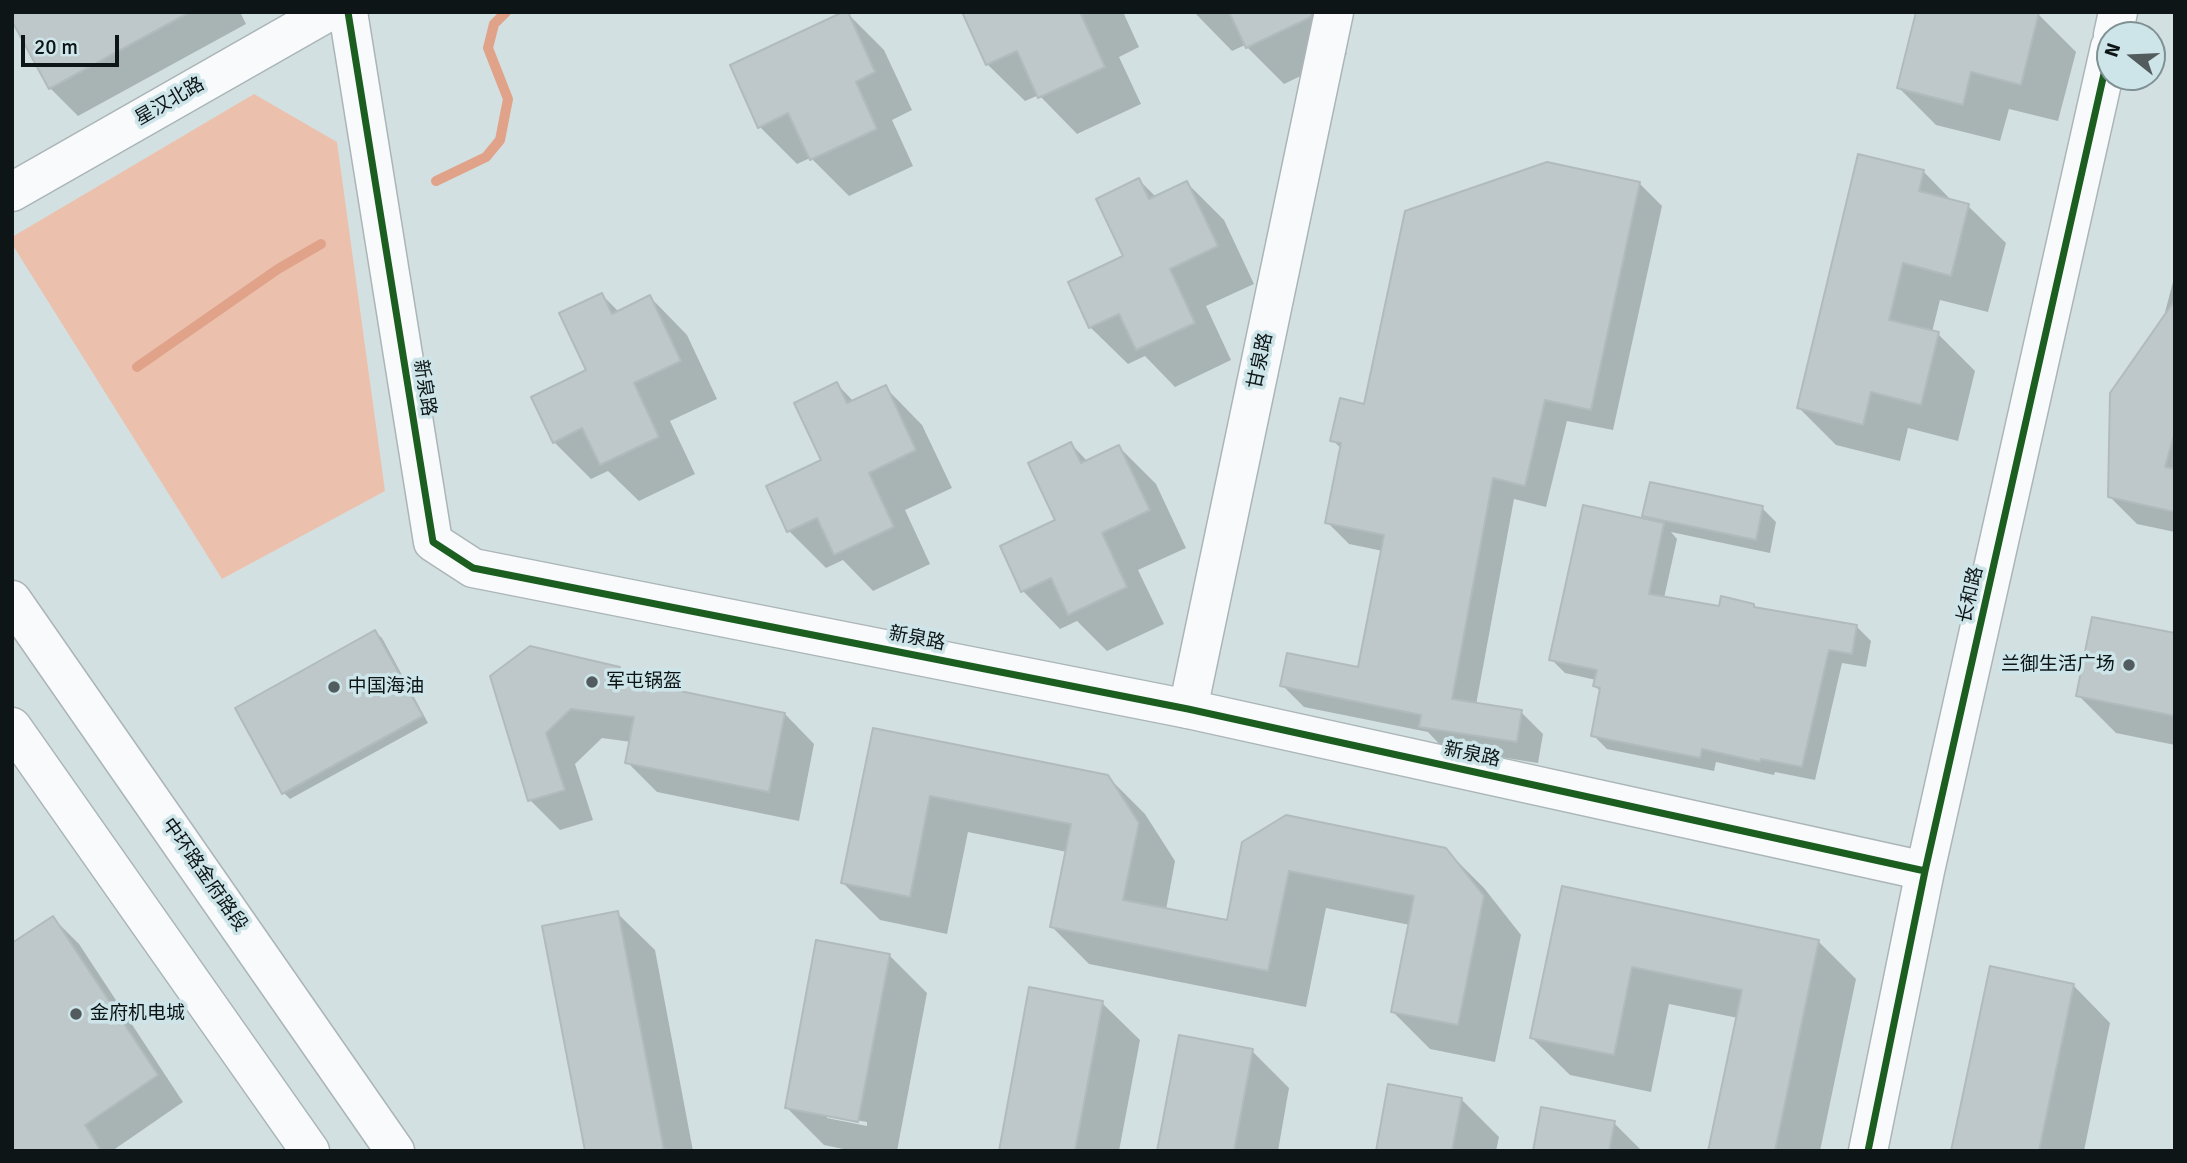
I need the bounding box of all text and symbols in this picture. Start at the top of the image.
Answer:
scale bar [24,21,122,65]
north arrow [2096,21,2166,91]
text: 20 m [34,34,78,60]
text: N [2099,40,2126,60]
street label: 星汉北路 [131,73,209,131]
street label: 甘泉路 [1244,331,1278,391]
street label: 新泉路 [408,358,440,418]
street label: 长和路 [1953,565,1989,625]
street label: 新泉路 [887,622,947,656]
place label: 兰御生活广场 [2001,654,2115,676]
marker: 兰御生活广场 [2121,657,2137,673]
place label: 军屯锅盔 [606,671,682,693]
marker: 军屯锅盔 [584,674,600,690]
place label: 中国海油 [348,676,424,698]
marker: 中国海油 [326,679,342,695]
street label: 新泉路 [1442,738,1502,772]
street label: 中环路金府路段 [157,814,251,936]
place label: 金府机电城 [90,1003,185,1025]
marker: 金府机电城 [68,1006,84,1022]

